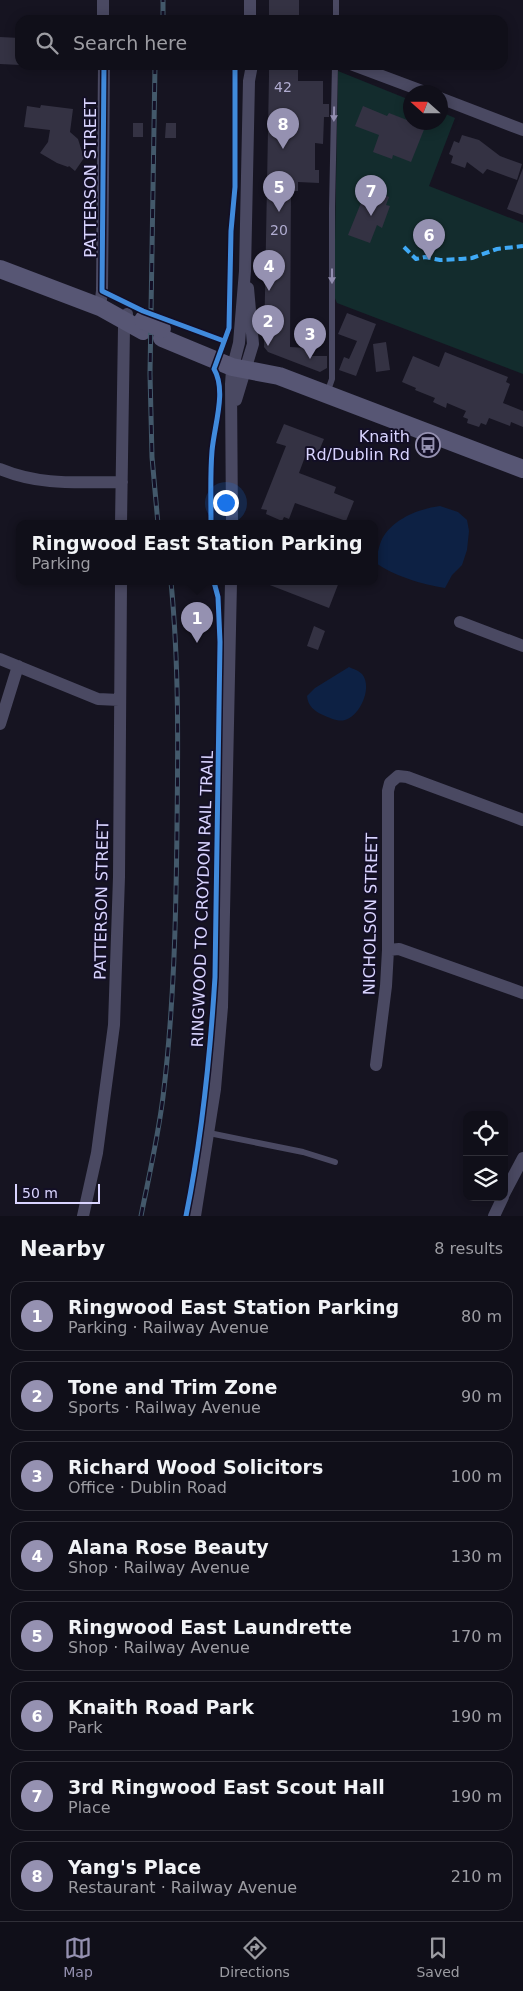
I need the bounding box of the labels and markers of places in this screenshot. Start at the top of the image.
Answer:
pin: 8 [267,108,299,149]
pin: 5 [263,171,295,212]
pin: 7 [355,175,387,216]
pin: 6 [413,219,445,260]
pin: 4 [253,250,285,291]
pin: 2 [252,305,284,346]
pin: 3 [294,318,326,359]
place label: Knaith Rd/Dublin Rd [305,427,410,464]
bus stop icon: Knaith Rd/Dublin Rd [415,432,441,458]
pin: 1 [181,602,213,643]

